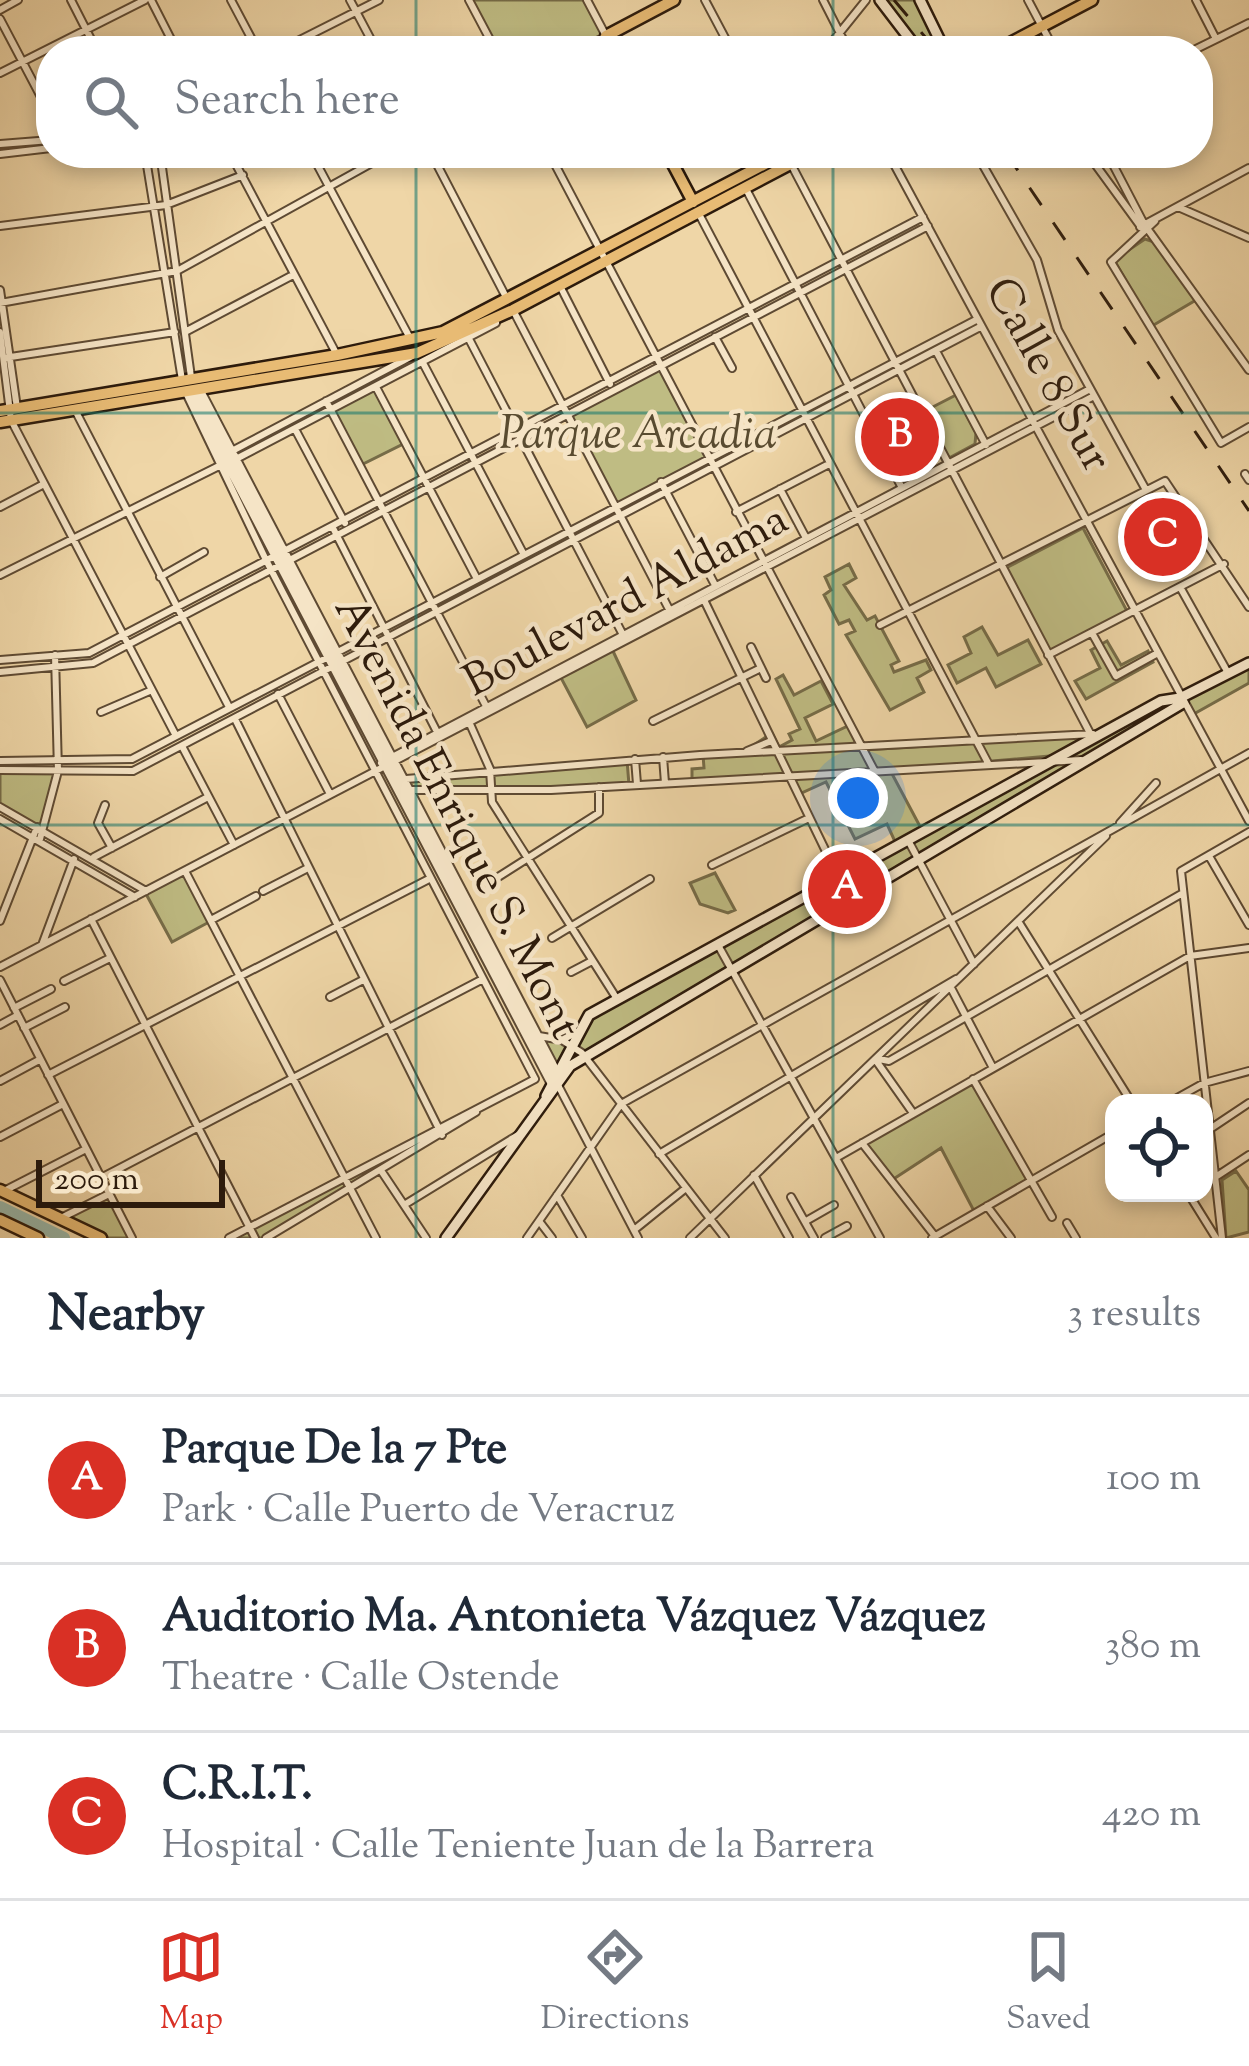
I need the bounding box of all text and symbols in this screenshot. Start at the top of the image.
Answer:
search box [36,36,1213,168]
icon: search [78,69,144,135]
text: Search here [174,70,400,135]
street label: Calle 8 Sur [966,267,1126,485]
pin: B [861,392,939,482]
park label: Parque Arcadia [499,404,777,469]
street label: Boulevard Aldama [453,490,801,716]
pin: C [1124,492,1202,582]
street label: Avenida Enrique S. Mont [315,586,595,1052]
your location [828,768,888,828]
pin: A [808,844,886,934]
map controls [1105,1094,1213,1202]
button: locate [1105,1094,1213,1202]
scale bar [36,1154,225,1207]
text: 200 m [54,1157,139,1205]
text: Nearby [48,1280,205,1353]
text: 3 results [1067,1288,1201,1344]
text: Parque De la 7 Pte [162,1419,507,1484]
text: A [71,1452,103,1508]
text: 100 m [1106,1452,1201,1508]
text: Park · Calle Puerto de Veracruz [162,1484,675,1540]
text: Auditorio Ma. Antonieta Vázquez Vázquez [162,1587,986,1652]
text: B [75,1620,99,1676]
text: 380 m [1105,1620,1201,1676]
text: Theatre · Calle Ostende [162,1652,560,1708]
text: C.R.I.T. [162,1755,312,1820]
text: C [71,1788,103,1844]
text: 420 m [1102,1788,1201,1844]
text: Hospital · Calle Teniente Juan de la Barrera [162,1820,875,1876]
tab: Map [158,1924,224,2044]
tab: Directions [541,1924,690,2044]
tab: Saved [1006,1924,1091,2044]

